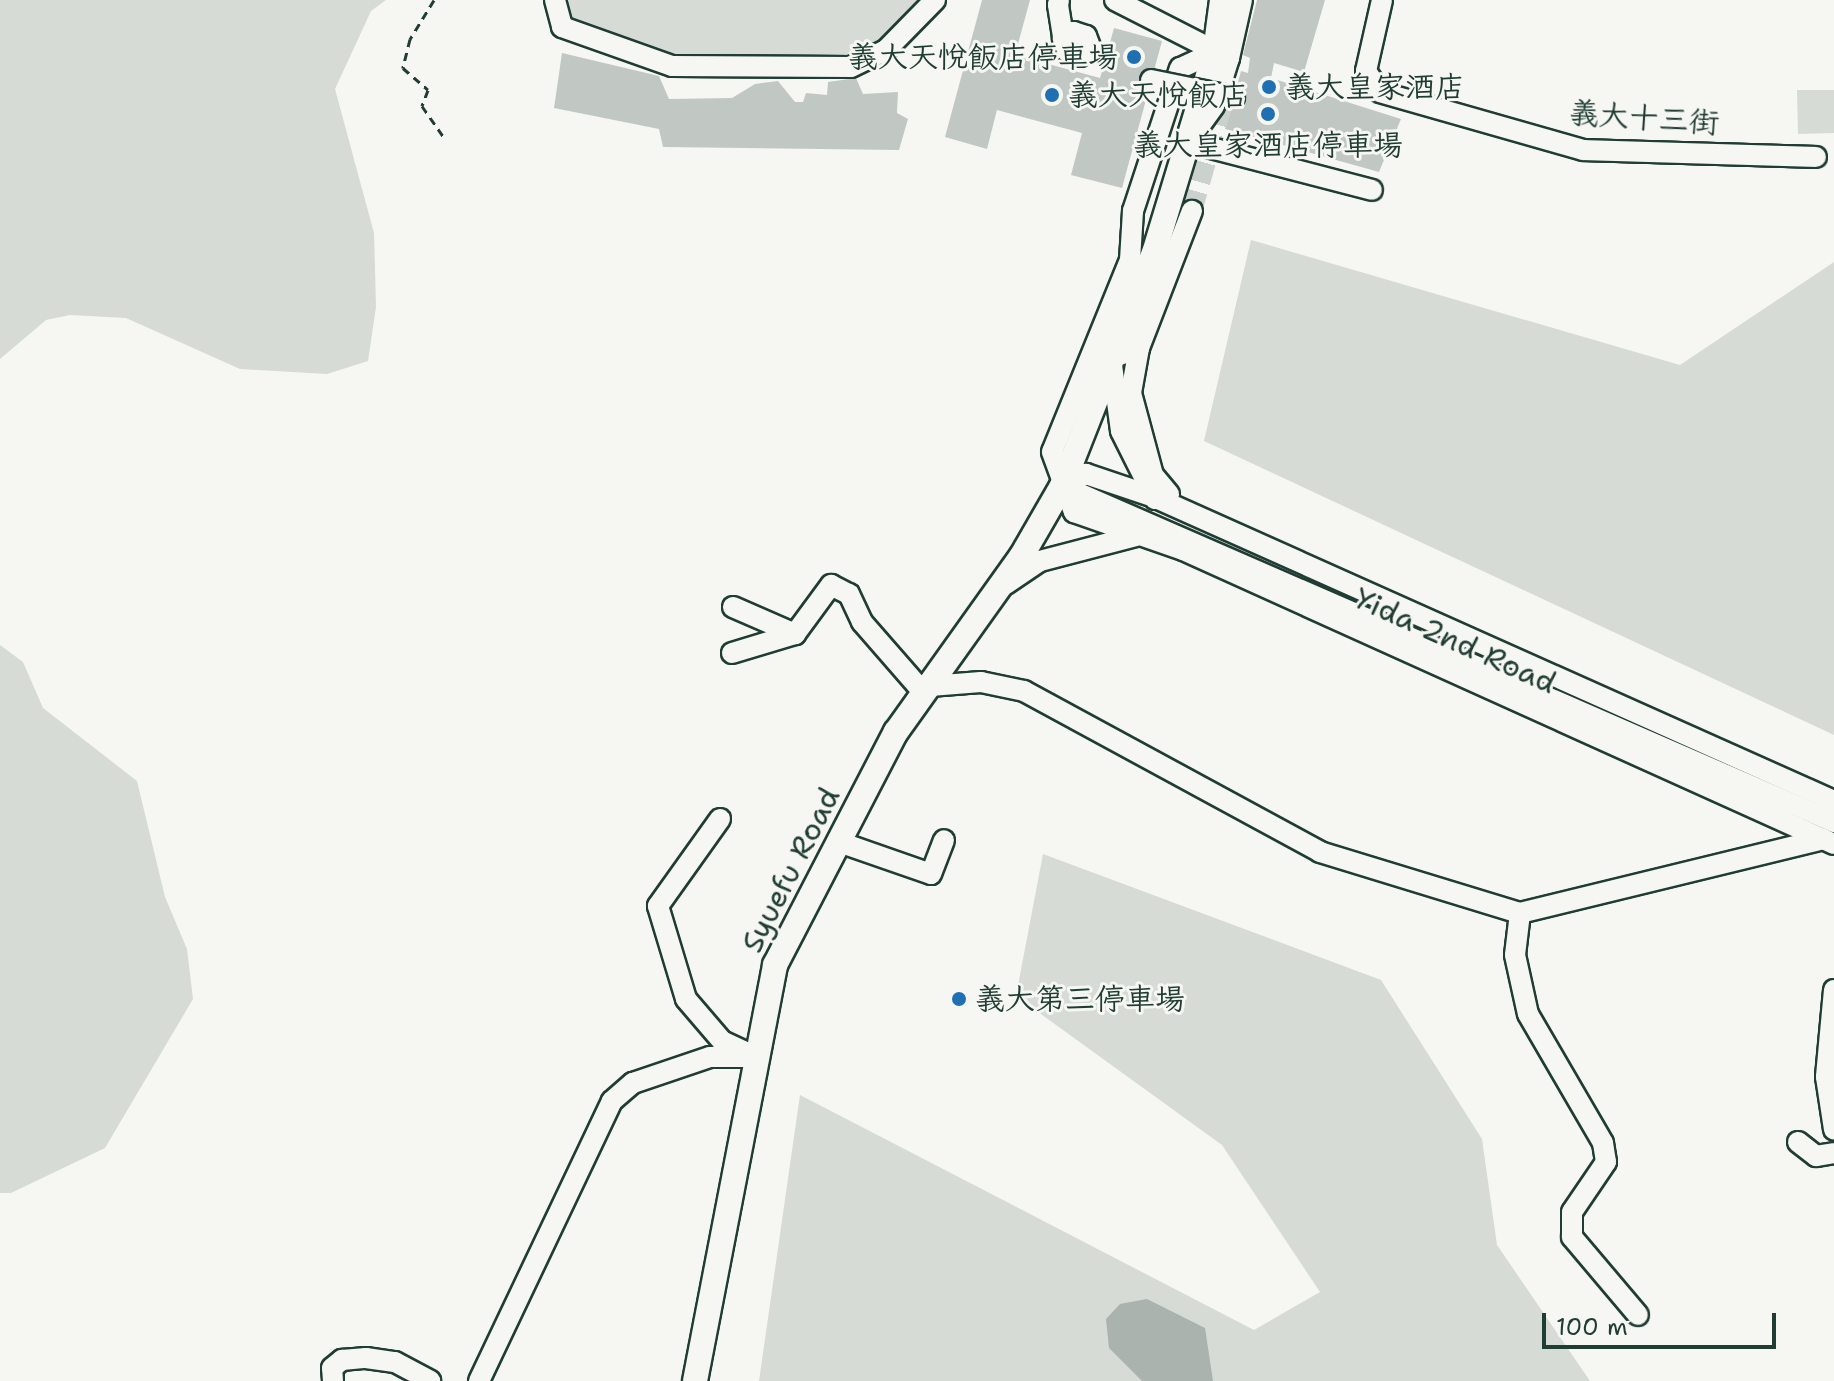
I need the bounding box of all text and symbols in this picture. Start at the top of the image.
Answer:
place label: 義大天悅飯店停車場 [848,39,1118,75]
marker: 義大天悅飯店停車場 [1125,48,1143,66]
place label: 義大皇家酒店 [1285,69,1465,105]
place label: 義大天悅飯店 [1068,77,1248,113]
marker: 義大皇家酒店 [1260,78,1278,96]
marker: 義大天悅飯店 [1043,86,1061,104]
street label: 義大十三街 [1568,95,1720,141]
marker: 義大皇家酒店停車場 [1259,105,1277,123]
place label: 義大皇家酒店停車場 [1133,127,1403,163]
street label: Yida 2nd Road [1349,580,1561,702]
street label: Syuefu Road [734,782,848,958]
place label: 義大第三停車場 [975,981,1185,1017]
marker: 義大第三停車場 [950,990,968,1008]
scale bar [1546,1297,1780,1347]
text: 100 m [1556,1311,1628,1343]

